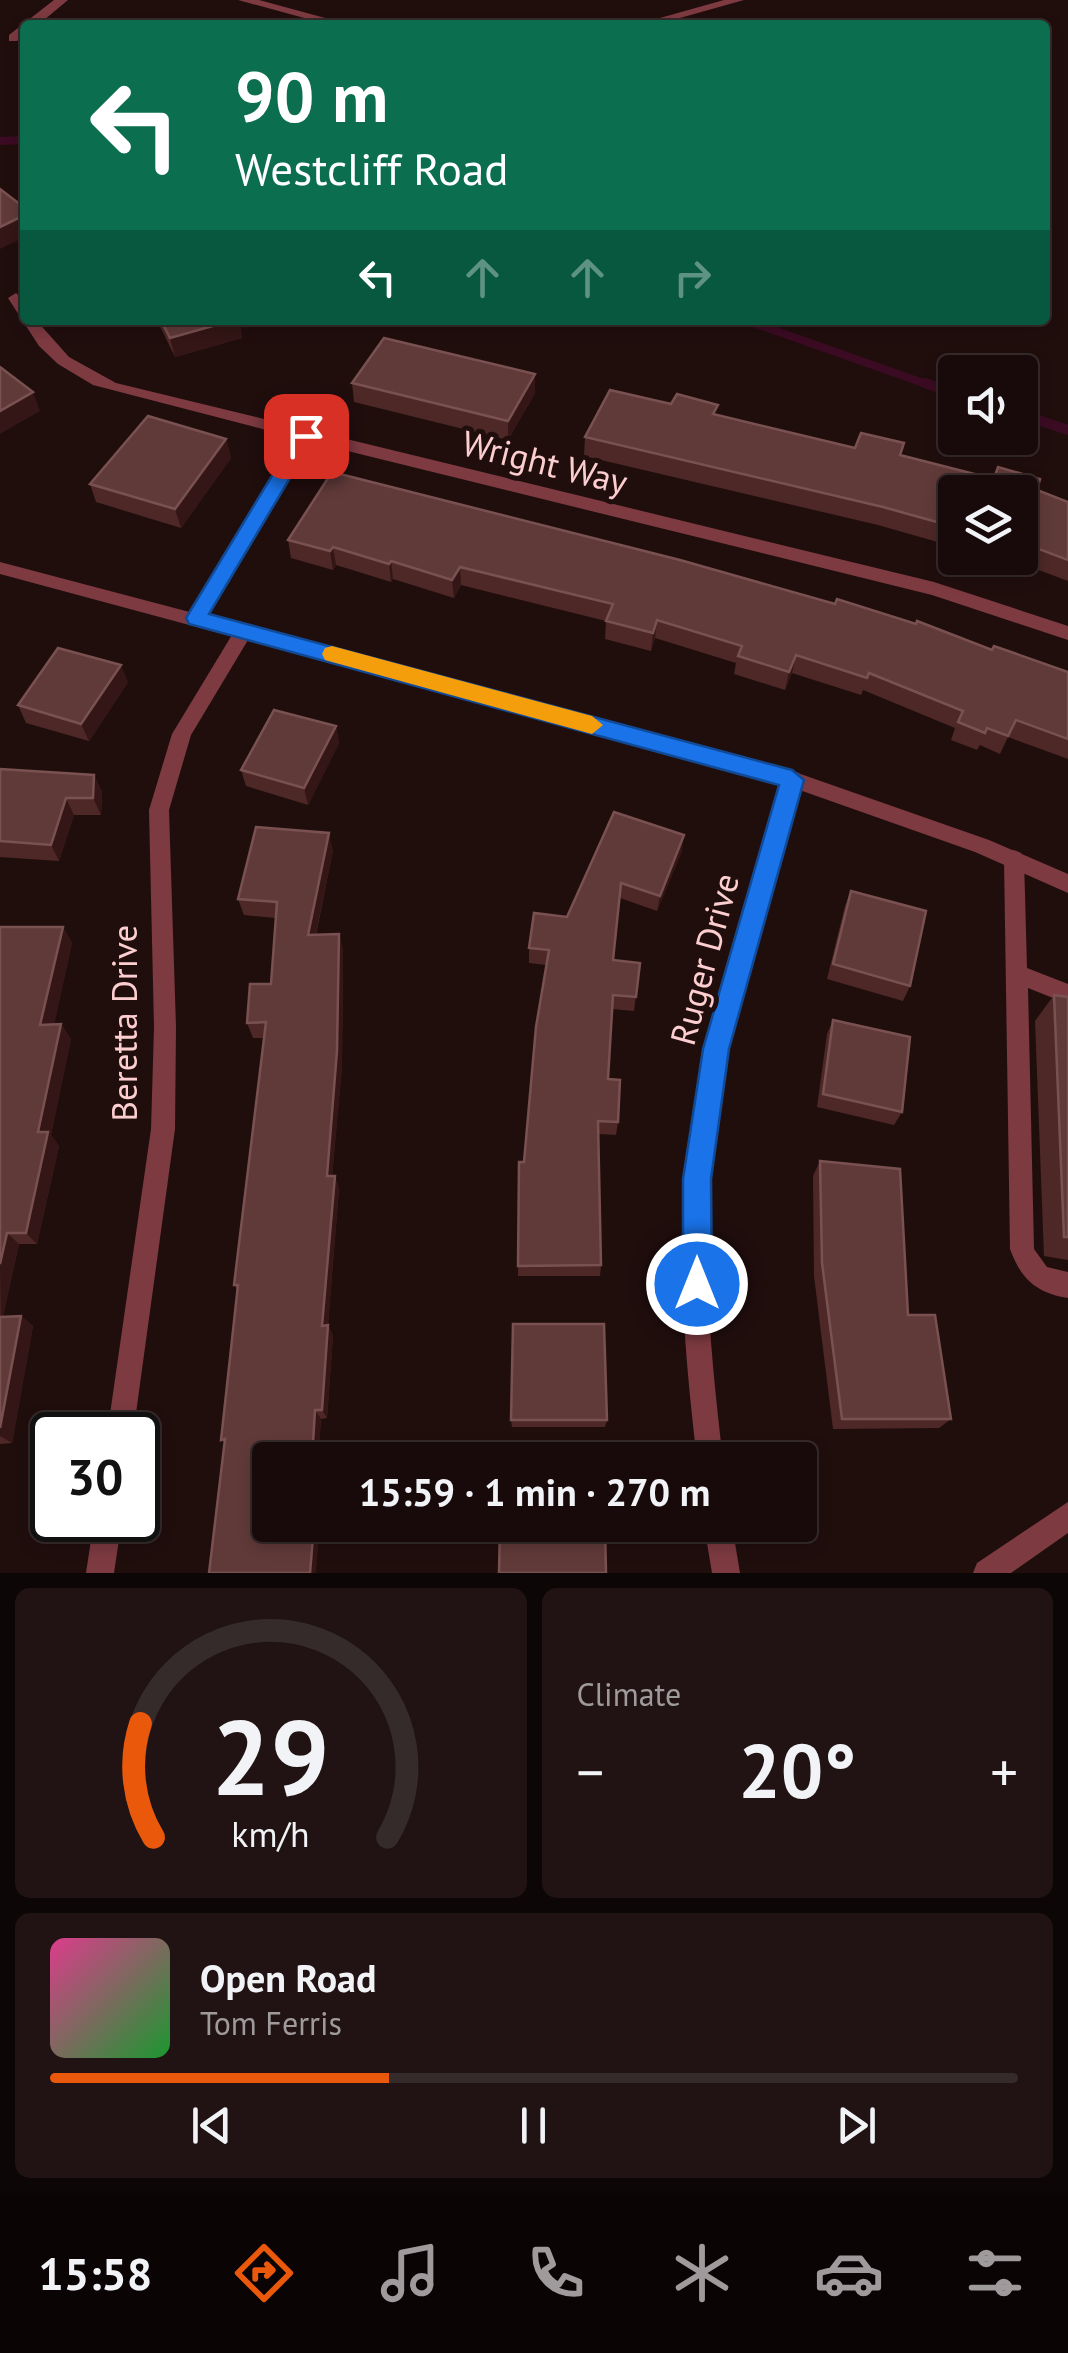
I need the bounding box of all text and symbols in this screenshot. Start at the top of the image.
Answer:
text: 90 m [235,51,388,141]
icon: left [70,60,200,190]
text: Westcliff Road [235,139,508,197]
icon: left [350,250,405,305]
icon: ahead [455,250,510,305]
icon: ahead [560,250,615,305]
icon: right [665,250,720,305]
map controls [938,355,1038,575]
button: sound [938,355,1038,455]
pin [264,394,349,479]
icon: arrive [279,409,334,464]
street label: Wright Way [458,419,632,505]
button: layers [938,475,1038,575]
street label: Ruger Drive [659,868,749,1050]
street label: Beretta Drive [101,925,147,1121]
position arrow [645,1232,749,1336]
speed limit sign: 30 [30,1412,160,1542]
text: 15:59 · 1 min · 270 m [359,1467,710,1516]
text: Climate [577,1673,681,1715]
text: 29 [212,1689,330,1824]
text: 20° [738,1722,856,1819]
text: − [577,1736,604,1807]
text: + [990,1736,1018,1807]
text: km/h [232,1811,310,1857]
text: Open Road [200,1953,376,2002]
text: Tom Ferris [200,2002,342,2044]
icon: previous [184,2098,239,2153]
icon: pause [506,2098,561,2153]
icon: next [829,2098,884,2153]
icon: directions [229,2238,299,2308]
icon: music [375,2238,445,2308]
icon: phone [521,2238,591,2308]
icon: climate [667,2238,737,2308]
icon: car [814,2238,884,2308]
icon: filters [960,2238,1030,2308]
text: 15:58 [38,2244,152,2302]

